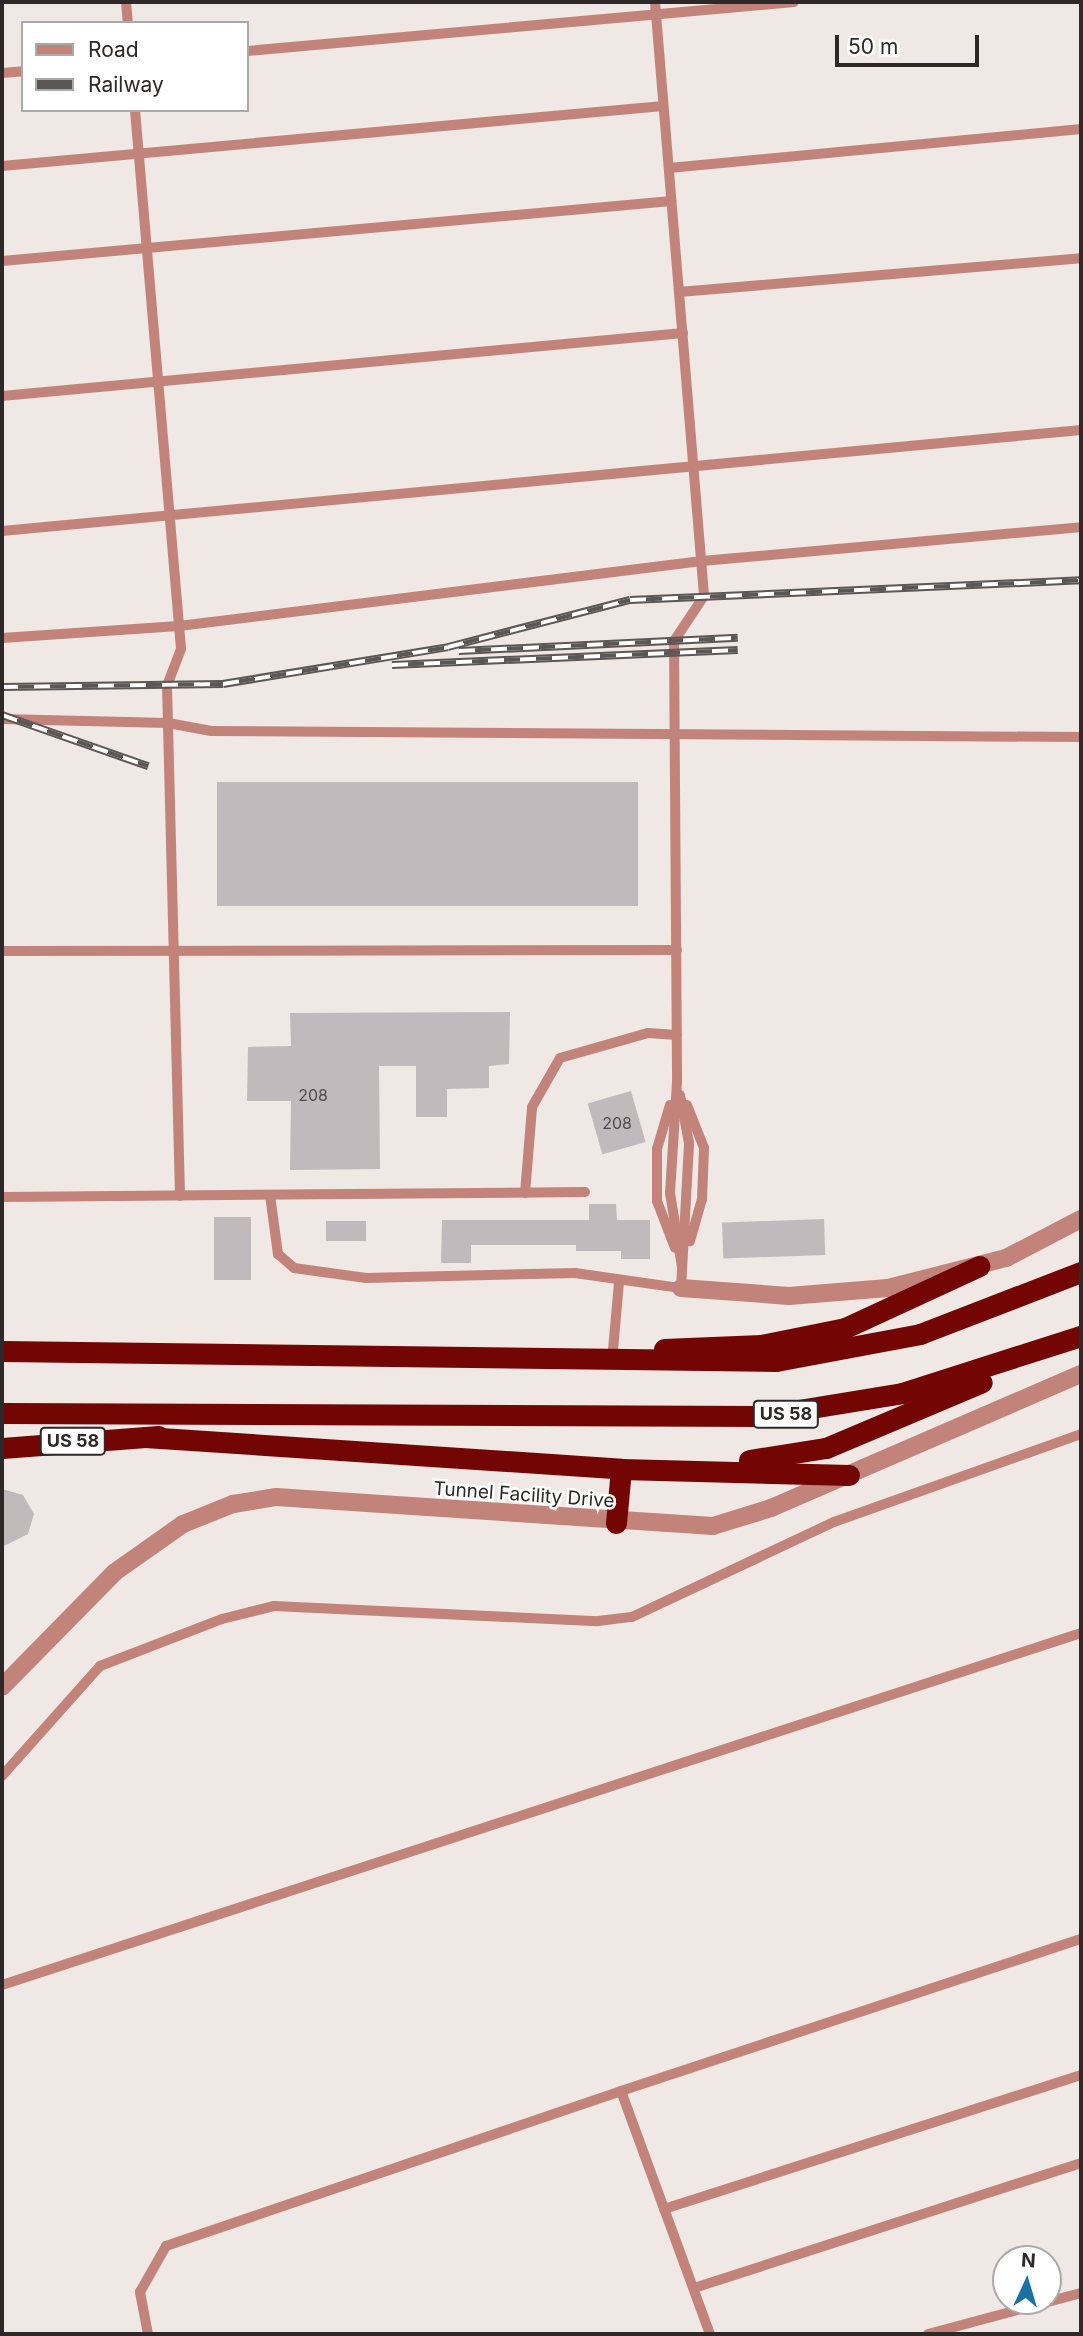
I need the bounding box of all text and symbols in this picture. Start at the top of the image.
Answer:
legend [21,21,248,112]
scale bar [838,21,982,65]
text: 50 m [848,34,898,59]
text: Road [88,37,139,62]
text: Railway [88,72,164,97]
house number: 208 [298,1085,328,1105]
house number: 208 [602,1113,632,1133]
road number: US 58 [753,1400,819,1428]
road number: US 58 [40,1426,106,1456]
street label: Tunnel Facility Drive [433,1477,615,1513]
north arrow [992,2245,1062,2315]
text: N [1020,2249,1036,2273]

